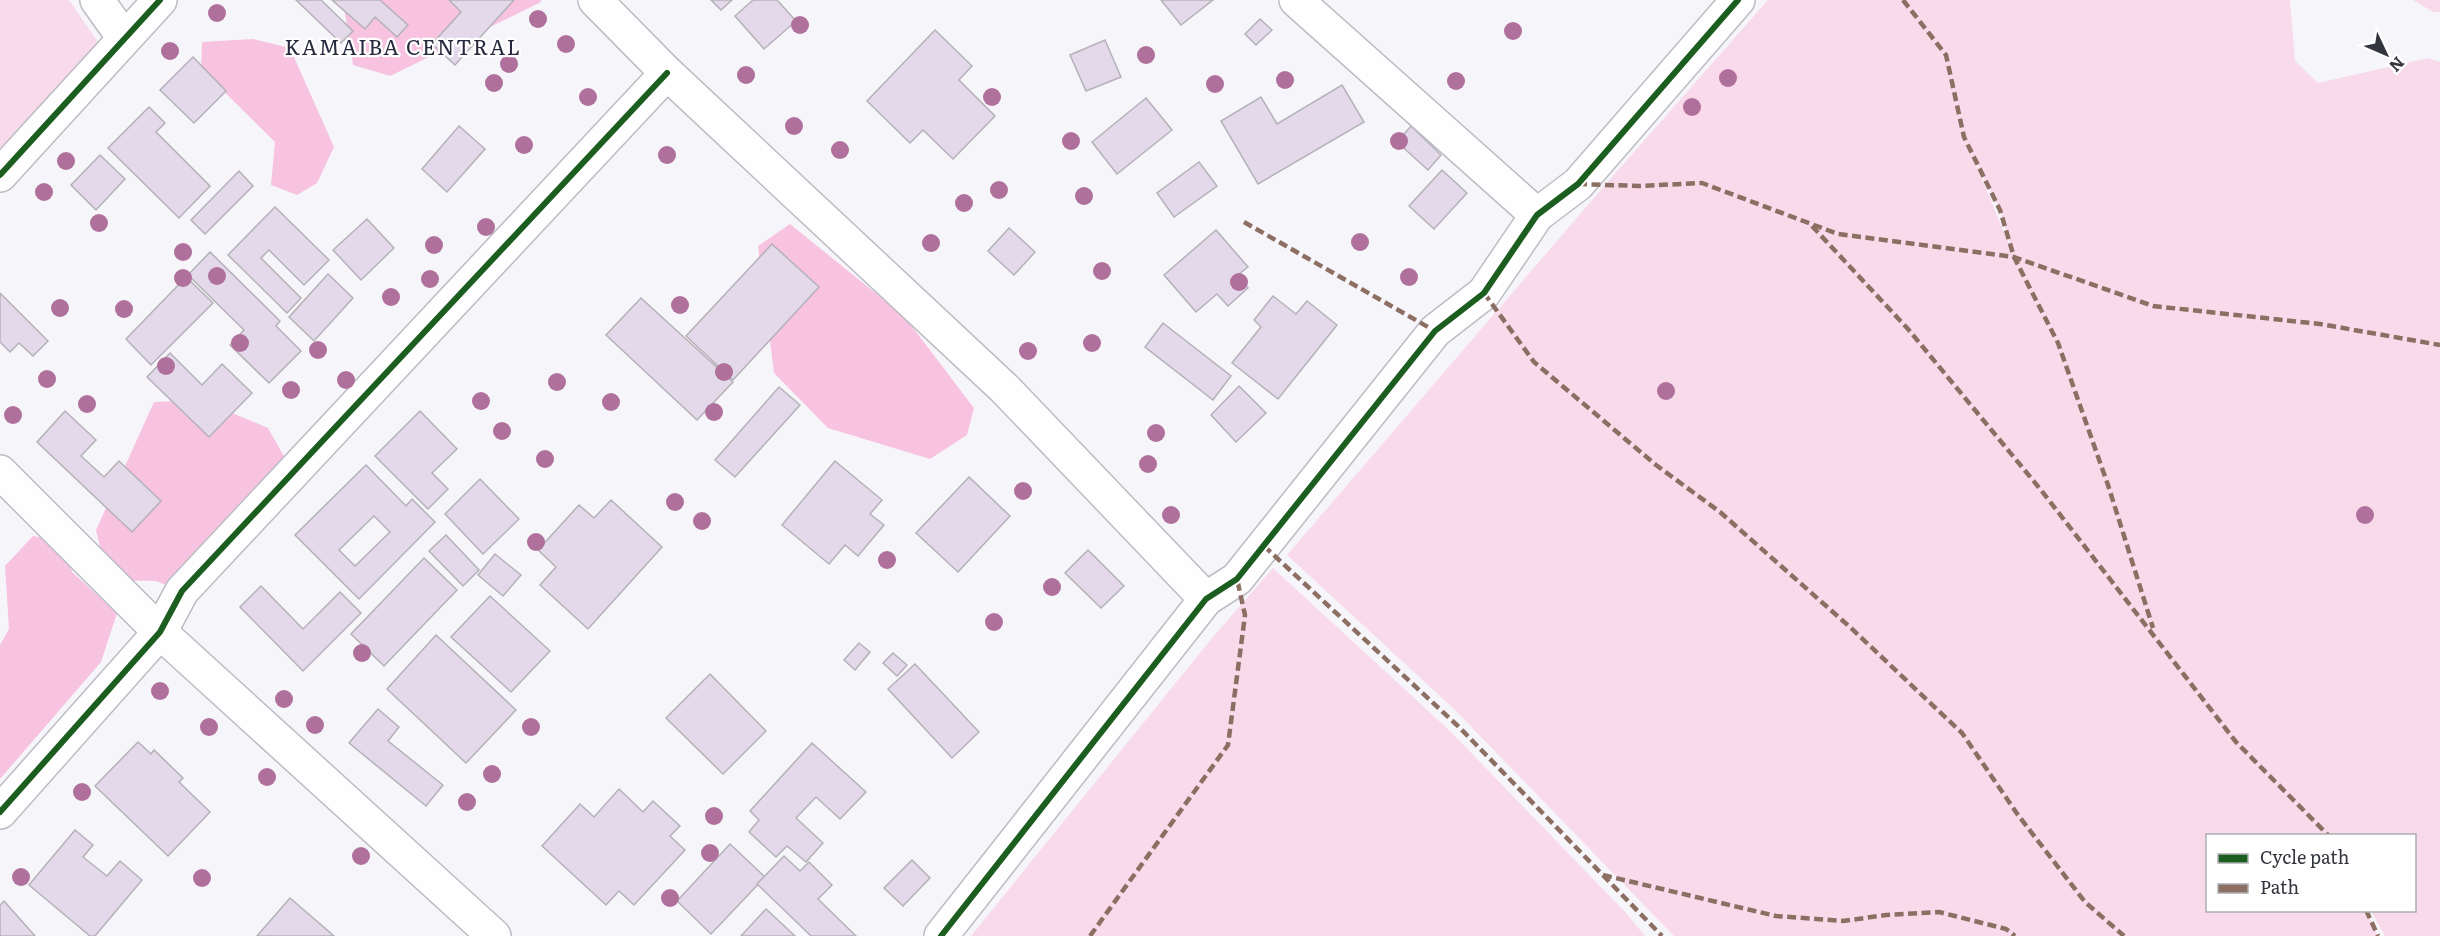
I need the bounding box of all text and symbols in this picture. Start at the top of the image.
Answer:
north arrow [2356,24,2416,84]
district label: KAMAIBA CENTRAL [284,30,522,61]
text: N [2384,52,2411,78]
legend [2206,834,2416,912]
text: Cycle path [2260,843,2349,870]
text: Path [2260,873,2299,900]

